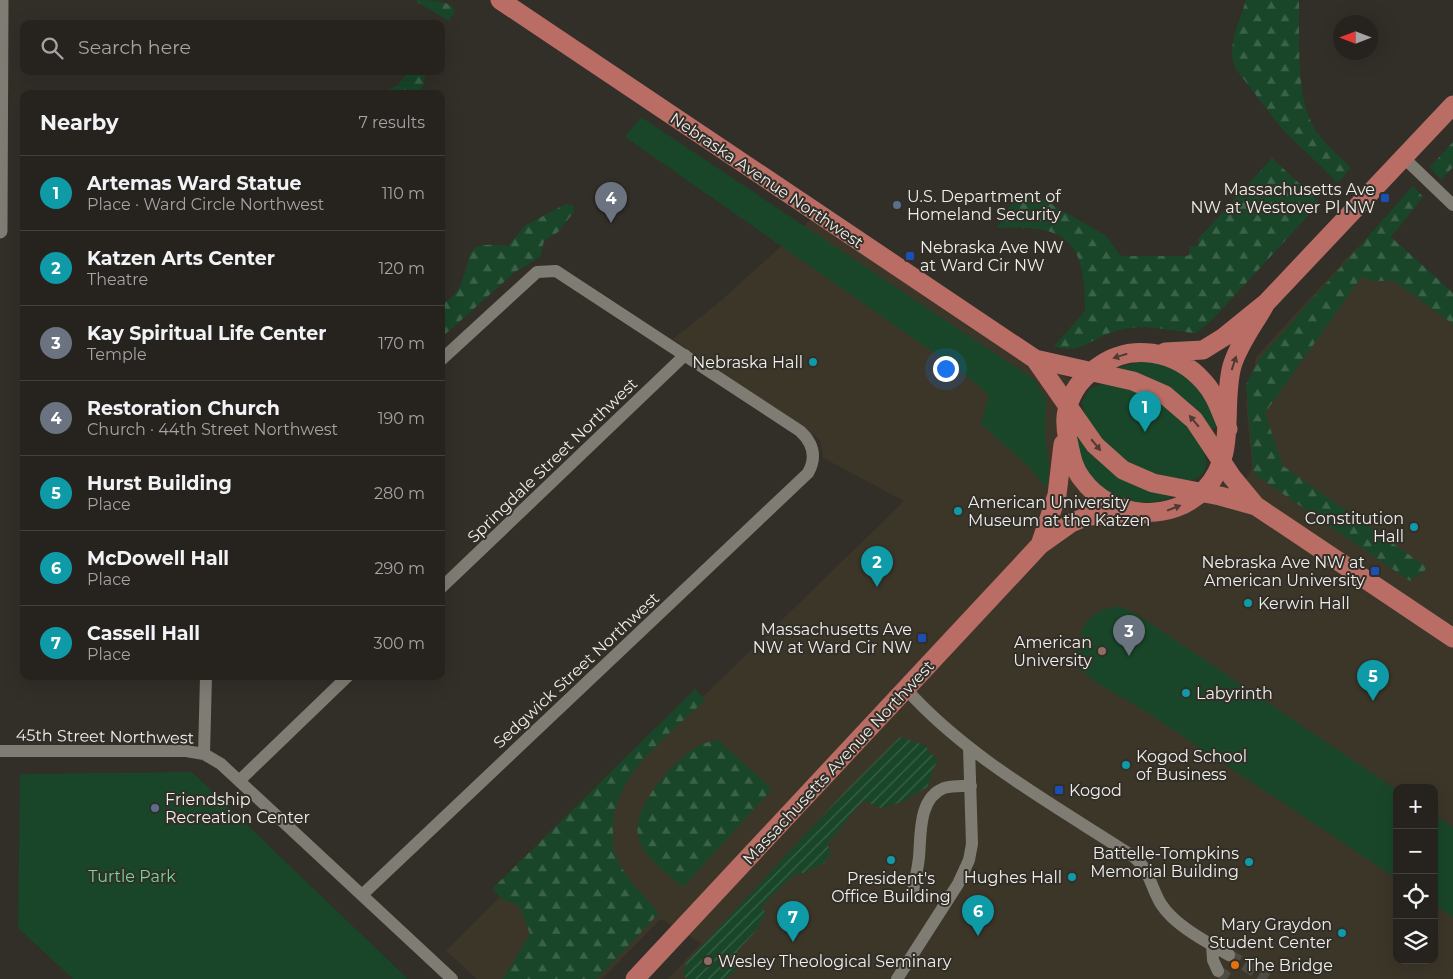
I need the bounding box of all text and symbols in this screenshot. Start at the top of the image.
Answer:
north arrow [1333,15,1378,60]
search box [20,20,445,75]
icon: search [38,34,66,62]
text: Search here [78,36,191,59]
street label: Nebraska Avenue Northwest [667,109,867,253]
text: Nearby [40,110,119,135]
text: 7 results [358,113,425,132]
text: Artemas Ward Statue [87,172,301,195]
place label: Massachusetts Ave NW at Westover Pl NW [1191,180,1375,217]
pin: 4 [595,182,627,223]
text: 1 [53,184,59,203]
text: 110 m [382,184,425,203]
place label: U.S. Department of Homeland Security [907,187,1061,224]
marker: Massachusetts Ave NW at Westover Pl NW [1379,192,1391,204]
text: Place · Ward Circle Northwest [87,195,324,214]
marker: U.S. Department of Homeland Security [891,199,903,211]
place label: Nebraska Ave NW at Ward Cir NW [920,238,1064,275]
text: Katzen Arts Center [87,247,275,270]
marker: Nebraska Ave NW at Ward Cir NW [904,250,916,262]
text: 2 [51,259,61,278]
text: 120 m [378,259,425,278]
text: Theatre [87,270,148,289]
text: Kay Spiritual Life Center [87,322,326,345]
text: 3 [51,334,61,353]
text: 170 m [378,334,425,353]
text: Temple [87,345,147,364]
one-way arrow [1112,352,1127,360]
place label: Nebraska Hall [692,353,803,372]
marker: Nebraska Hall [807,356,819,368]
your location [933,356,959,382]
one-way arrow [1230,356,1238,371]
street label: Springdale Street Northwest [463,374,642,547]
pin: 1 [1129,391,1161,432]
text: Restoration Church [87,397,280,420]
text: 4 [50,409,62,428]
text: 190 m [378,409,425,428]
one-way arrow [1189,414,1200,427]
text: Church · 44th Street Northwest [87,420,338,439]
one-way arrow [1090,438,1101,451]
text: Hurst Building [87,472,232,495]
text: 5 [51,484,61,503]
text: 280 m [374,484,425,503]
place label: American University Museum at the Katzen [968,493,1150,530]
text: Place [87,495,131,514]
one-way arrow [1166,504,1181,511]
marker: American University Museum at the Katzen [952,505,964,517]
place label: Constitution Hall [1305,509,1404,546]
marker: Constitution Hall [1408,521,1420,533]
pin: 2 [861,546,893,587]
text: McDowell Hall [87,547,229,570]
place label: Nebraska Ave NW at American University [1201,553,1365,590]
text: 6 [51,559,61,578]
text: 290 m [374,559,425,578]
marker: Nebraska Ave NW at American University [1369,565,1381,577]
text: Place [87,570,131,589]
street label: Sedgwick Street Northwest [490,588,663,752]
place label: Kerwin Hall [1258,594,1350,613]
marker: Kerwin Hall [1242,597,1254,609]
pin: 3 [1113,615,1145,656]
place label: Massachusetts Ave NW at Ward Cir NW [753,620,912,657]
text: Cassell Hall [87,622,200,645]
marker: Massachusetts Ave NW at Ward Cir NW [916,632,928,644]
place label: American University [1013,633,1092,670]
text: 7 [51,634,61,653]
text: 300 m [374,634,425,653]
text: Place [87,645,131,664]
marker: American University [1096,645,1108,657]
street label: Massachusetts Avenue Northwest [739,656,938,868]
pin: 5 [1357,660,1389,701]
place label: Labyrinth [1196,684,1273,703]
marker: Labyrinth [1180,687,1192,699]
street label: 45th Street Northwest [16,725,195,748]
place label: Kogod School of Business [1136,747,1247,784]
marker: Kogod School of Business [1120,759,1132,771]
place label: Kogod [1069,781,1122,800]
marker: Kogod [1053,784,1065,796]
map controls [1393,784,1438,964]
button: + [1393,784,1438,829]
place label: Friendship Recreation Center [165,790,310,827]
marker: Friendship Recreation Center [149,802,161,814]
button: − [1393,829,1438,874]
place label: Battelle-Tompkins Memorial Building [1090,844,1239,881]
marker: President's Office Building [885,854,897,866]
marker: Battelle-Tompkins Memorial Building [1243,856,1255,868]
park label: Turtle Park [88,867,176,886]
place label: Hughes Hall [964,868,1062,887]
place label: President's Office Building [831,869,951,906]
marker: Hughes Hall [1066,871,1078,883]
button: locate [1393,874,1438,919]
pin: 6 [962,895,994,936]
pin: 7 [777,901,809,942]
place label: Mary Graydon Student Center [1209,915,1332,952]
button: layers [1393,919,1438,964]
marker: Mary Graydon Student Center [1336,927,1348,939]
place label: Wesley Theological Seminary [718,952,952,971]
marker: Wesley Theological Seminary [702,955,714,967]
place label: The Bridge [1245,956,1333,975]
marker: The Bridge [1229,959,1241,971]

